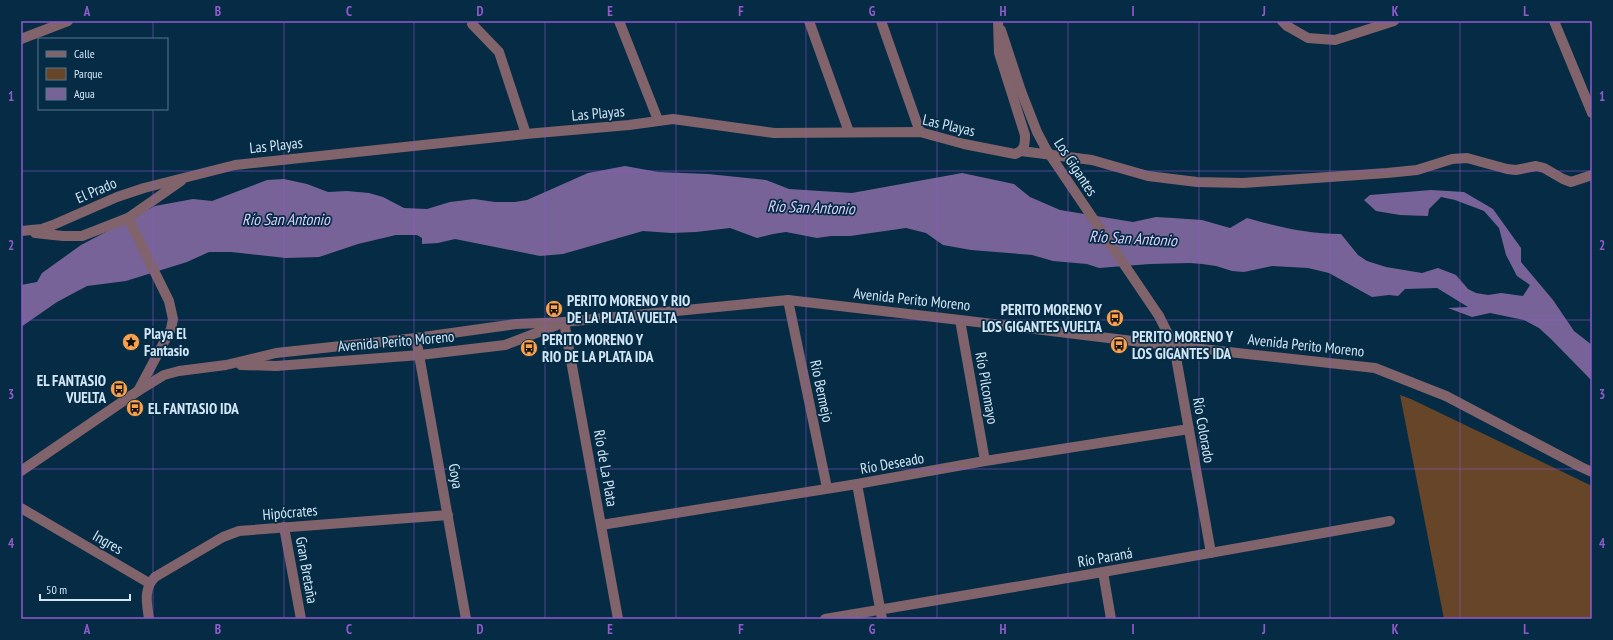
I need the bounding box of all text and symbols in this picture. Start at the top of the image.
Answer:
text: A [83,3,91,20]
text: B [215,3,221,20]
text: C [346,3,352,20]
text: D [477,3,484,20]
text: E [607,3,613,20]
text: F [738,3,744,20]
text: G [869,3,876,20]
text: H [1000,3,1007,20]
text: I [1131,3,1135,20]
text: J [1261,3,1266,20]
text: K [1392,3,1399,20]
text: L [1523,3,1529,20]
legend [38,38,168,110]
text: Calle [74,46,95,61]
text: Parque [74,66,103,81]
text: Agua [74,86,95,101]
text: 1 [8,88,14,105]
text: 1 [1599,88,1605,105]
street label: Las Playas [571,101,625,125]
street label: Las Playas [921,110,977,140]
street label: Las Playas [249,133,303,157]
street label: Los Gigantes [1050,134,1102,200]
street label: El Prado [73,173,119,207]
water label: Río San Antonio [767,195,856,219]
water label: Río San Antonio [242,209,331,229]
water label: Río San Antonio [1089,226,1178,250]
text: 2 [8,237,14,254]
text: 2 [1599,237,1605,254]
street label: Avenida Perito Moreno [853,283,971,315]
place label: PERITO MORENO Y RIO DE LA PLATA VUELTA [567,291,690,327]
bus stop icon: PERITO MORENO Y RIO DE LA PLATA VUELTA [544,299,564,319]
place label: PERITO MORENO Y LOS GIGANTES VUELTA [982,300,1103,336]
bus stop icon: PERITO MORENO Y LOS GIGANTES VUELTA [1105,308,1125,328]
place label: Playa El Fantasio [144,324,189,360]
street label: Avenida Perito Moreno [337,326,455,356]
place label: PERITO MORENO Y LOS GIGANTES IDA [1132,327,1234,363]
street label: Avenida Perito Moreno [1247,329,1365,361]
place label: PERITO MORENO Y RIO DE LA PLATA IDA [542,330,654,366]
place icon: Playa El Fantasio [121,332,141,352]
bus stop icon: PERITO MORENO Y LOS GIGANTES IDA [1109,335,1129,355]
bus stop icon: PERITO MORENO Y RIO DE LA PLATA IDA [519,338,539,358]
street label: Río Pilcomayo [971,350,1003,426]
street label: Río Bermejo [806,358,838,424]
place label: EL FANTASIO VUELTA [37,371,106,407]
bus stop icon: EL FANTASIO VUELTA [109,379,129,399]
text: 3 [8,386,14,403]
text: 3 [1599,386,1605,403]
street label: Río Colorado [1189,396,1219,464]
bus stop icon: EL FANTASIO IDA [125,398,145,418]
place label: EL FANTASIO IDA [148,399,239,418]
street label: Río de La Plata [590,428,622,508]
street label: Río Deseado [859,448,925,478]
street label: Goya [444,462,468,490]
street label: Hipócrates [262,500,318,524]
street label: Ingres [89,526,127,558]
text: 4 [8,535,15,552]
street label: Gran Bretaña [292,535,322,605]
text: 4 [1599,535,1606,552]
street label: Río Paraná [1076,543,1134,571]
scale bar [40,576,130,602]
text: 50 m [46,582,67,597]
text: A [83,621,91,638]
text: B [215,621,221,638]
text: C [346,621,352,638]
text: D [477,621,484,638]
text: E [607,621,613,638]
text: F [738,621,744,638]
text: G [869,621,876,638]
text: H [1000,621,1007,638]
text: I [1131,621,1135,638]
text: J [1261,621,1266,638]
text: K [1392,621,1399,638]
text: L [1523,621,1529,638]

